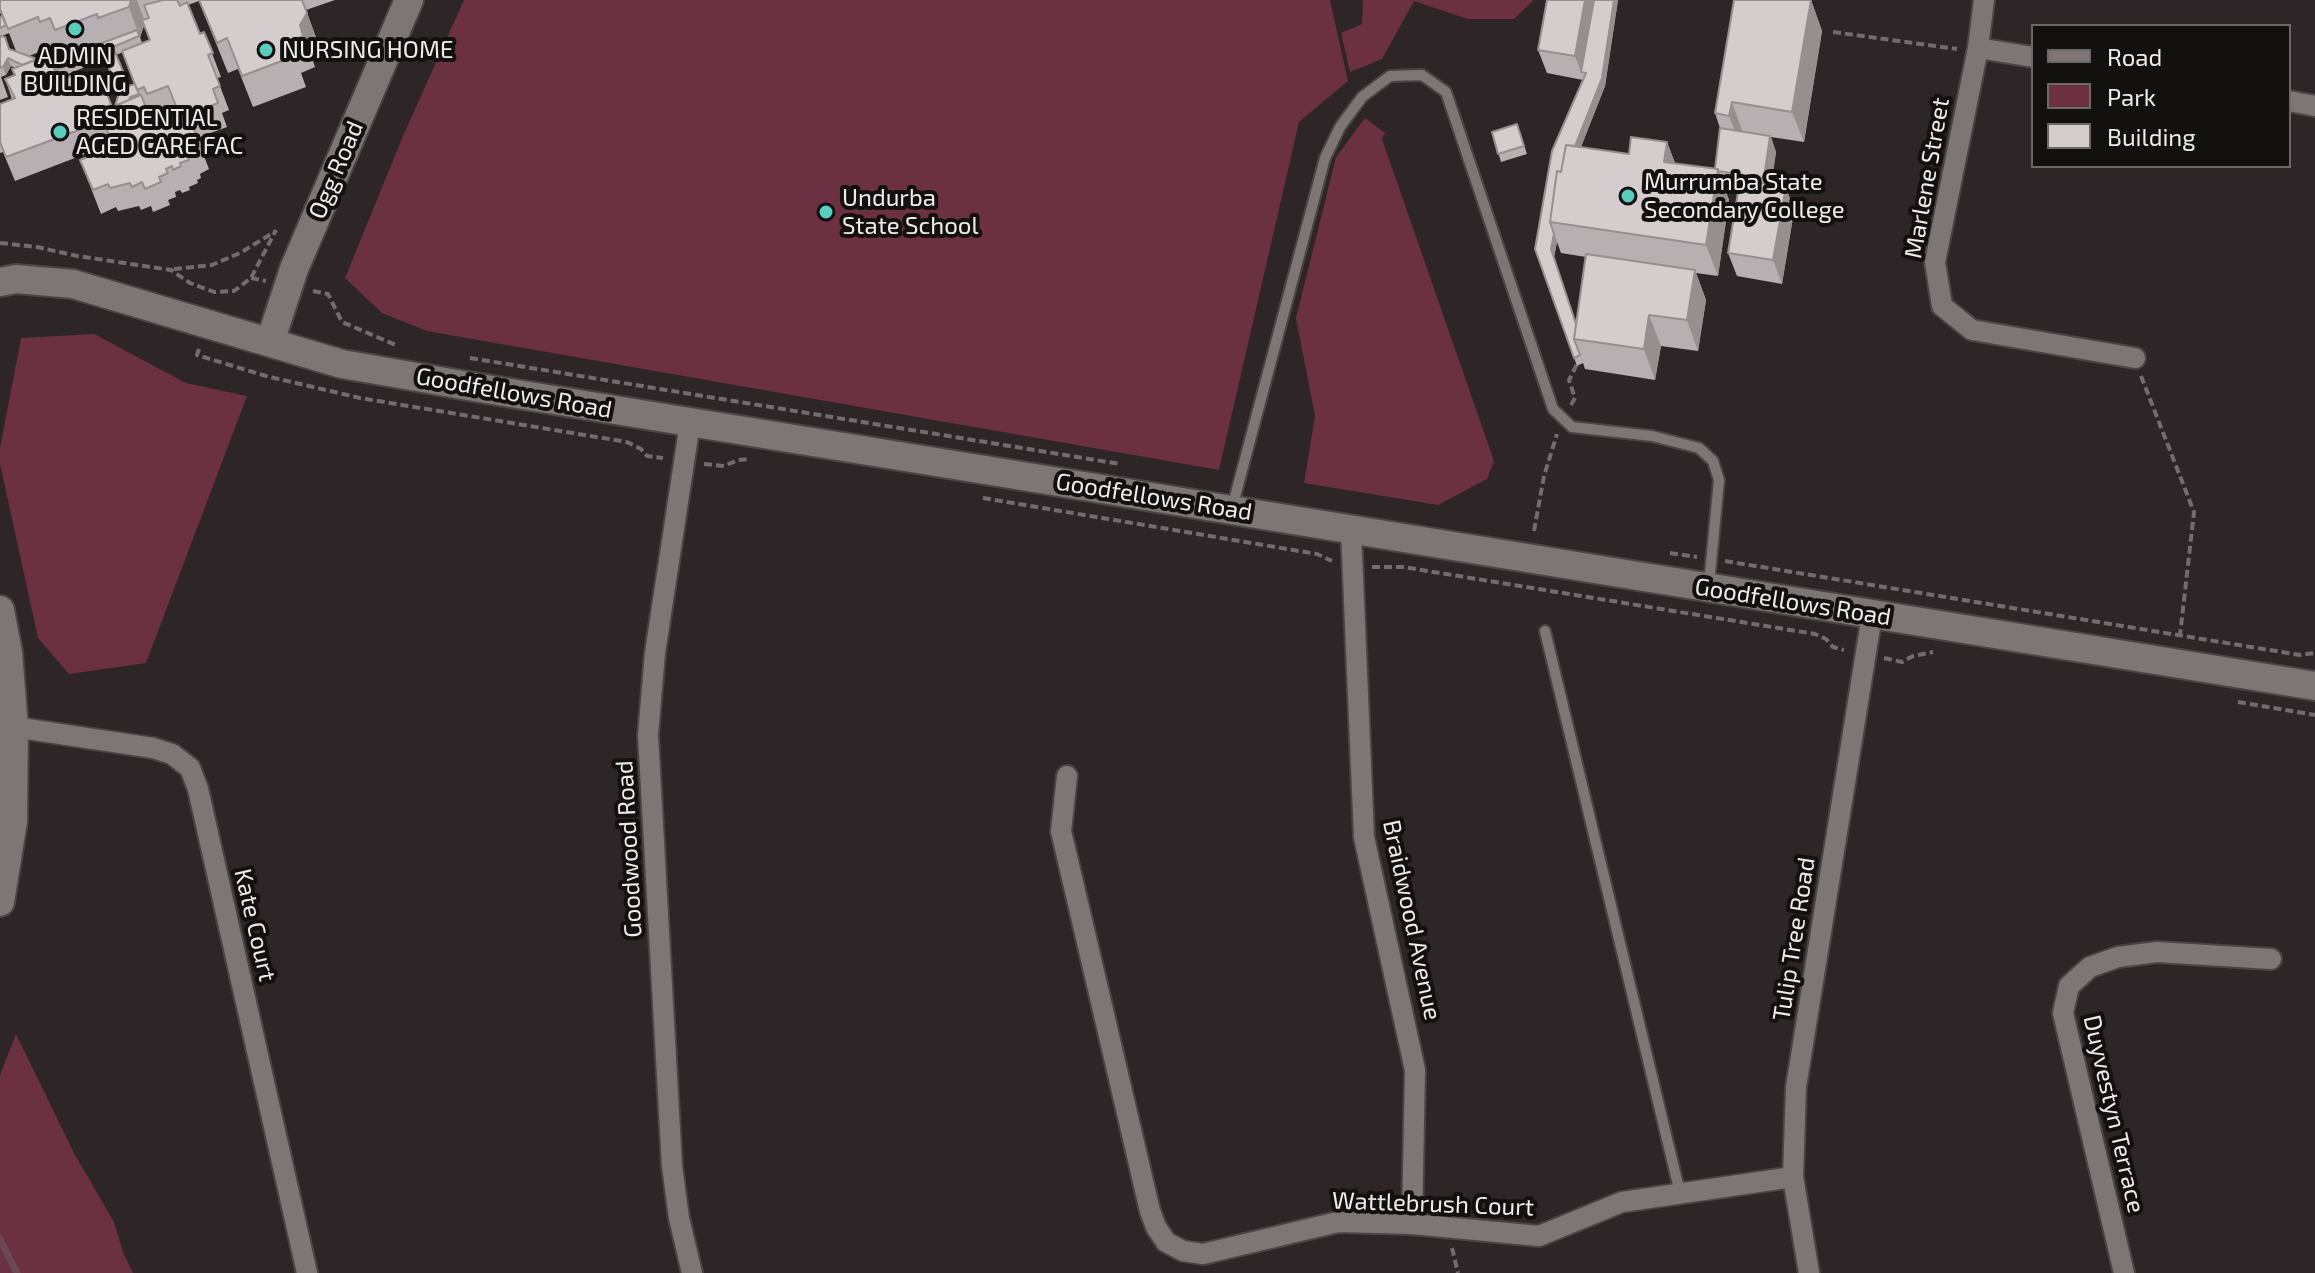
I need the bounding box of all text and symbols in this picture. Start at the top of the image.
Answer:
marker: ADMIN BUILDING [66,20,84,38]
legend [2031,24,2291,168]
place label: NURSING HOME [282,36,453,64]
marker: NURSING HOME [257,41,275,59]
place label: ADMIN BUILDING [23,42,127,98]
text: Road [2107,42,2162,71]
text: Park [2107,82,2156,111]
street label: Marlene Street [1899,95,1955,261]
place label: RESIDENTIAL AGED CARE FAC [76,104,243,160]
street label: Ogg Road [303,117,369,223]
text: Building [2107,122,2196,151]
marker: RESIDENTIAL AGED CARE FAC [51,123,69,141]
place label: Murrumba State Secondary College [1644,168,1845,224]
place label: Undurba State School [842,184,979,240]
marker: Murrumba State Secondary College [1619,187,1637,205]
marker: Undurba State School [817,203,835,221]
street label: Goodfellows Road [414,362,614,424]
street label: Goodfellows Road [1054,467,1254,527]
street label: Goodfellows Road [1693,572,1893,632]
street label: Goodwood Road [610,760,648,938]
street label: Braidwood Avenue [1377,817,1447,1023]
street label: Tulip Tree Road [1767,855,1821,1023]
street label: Kate Court [228,866,282,984]
street label: Duyvestyn Terrace [2077,1012,2151,1216]
street label: Wattlebrush Court [1331,1186,1535,1222]

